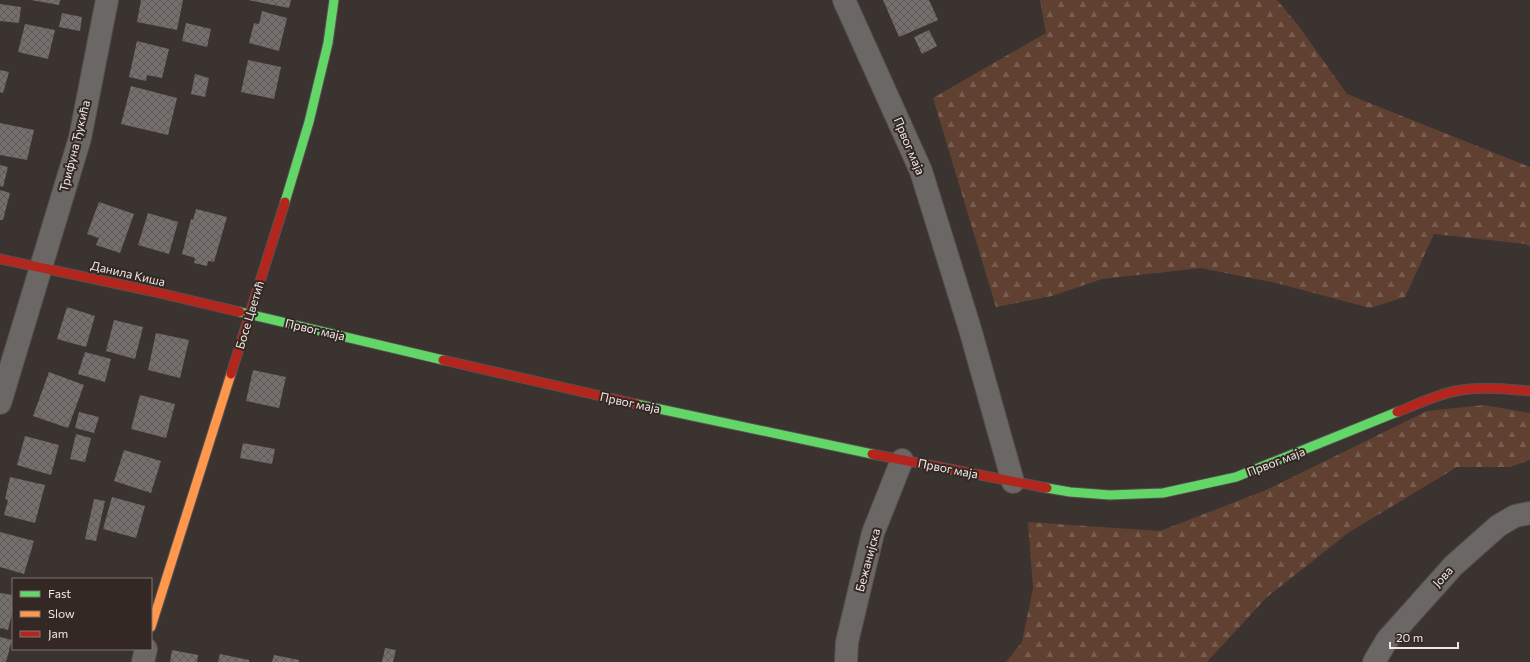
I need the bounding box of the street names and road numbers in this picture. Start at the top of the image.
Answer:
street label: Трифуна Ђукића [56,99,92,193]
street label: Првог маја [892,115,928,176]
street label: Данила Киша [90,258,167,288]
street label: Босе Цветић [232,279,266,350]
street label: Првог маја [284,315,347,343]
street label: Првог маја [599,389,662,415]
street label: Првог маја [1245,444,1307,479]
street label: Првог маја [917,455,980,481]
street label: Бежанијска [852,527,882,593]
street label: Јова [1429,563,1456,590]

